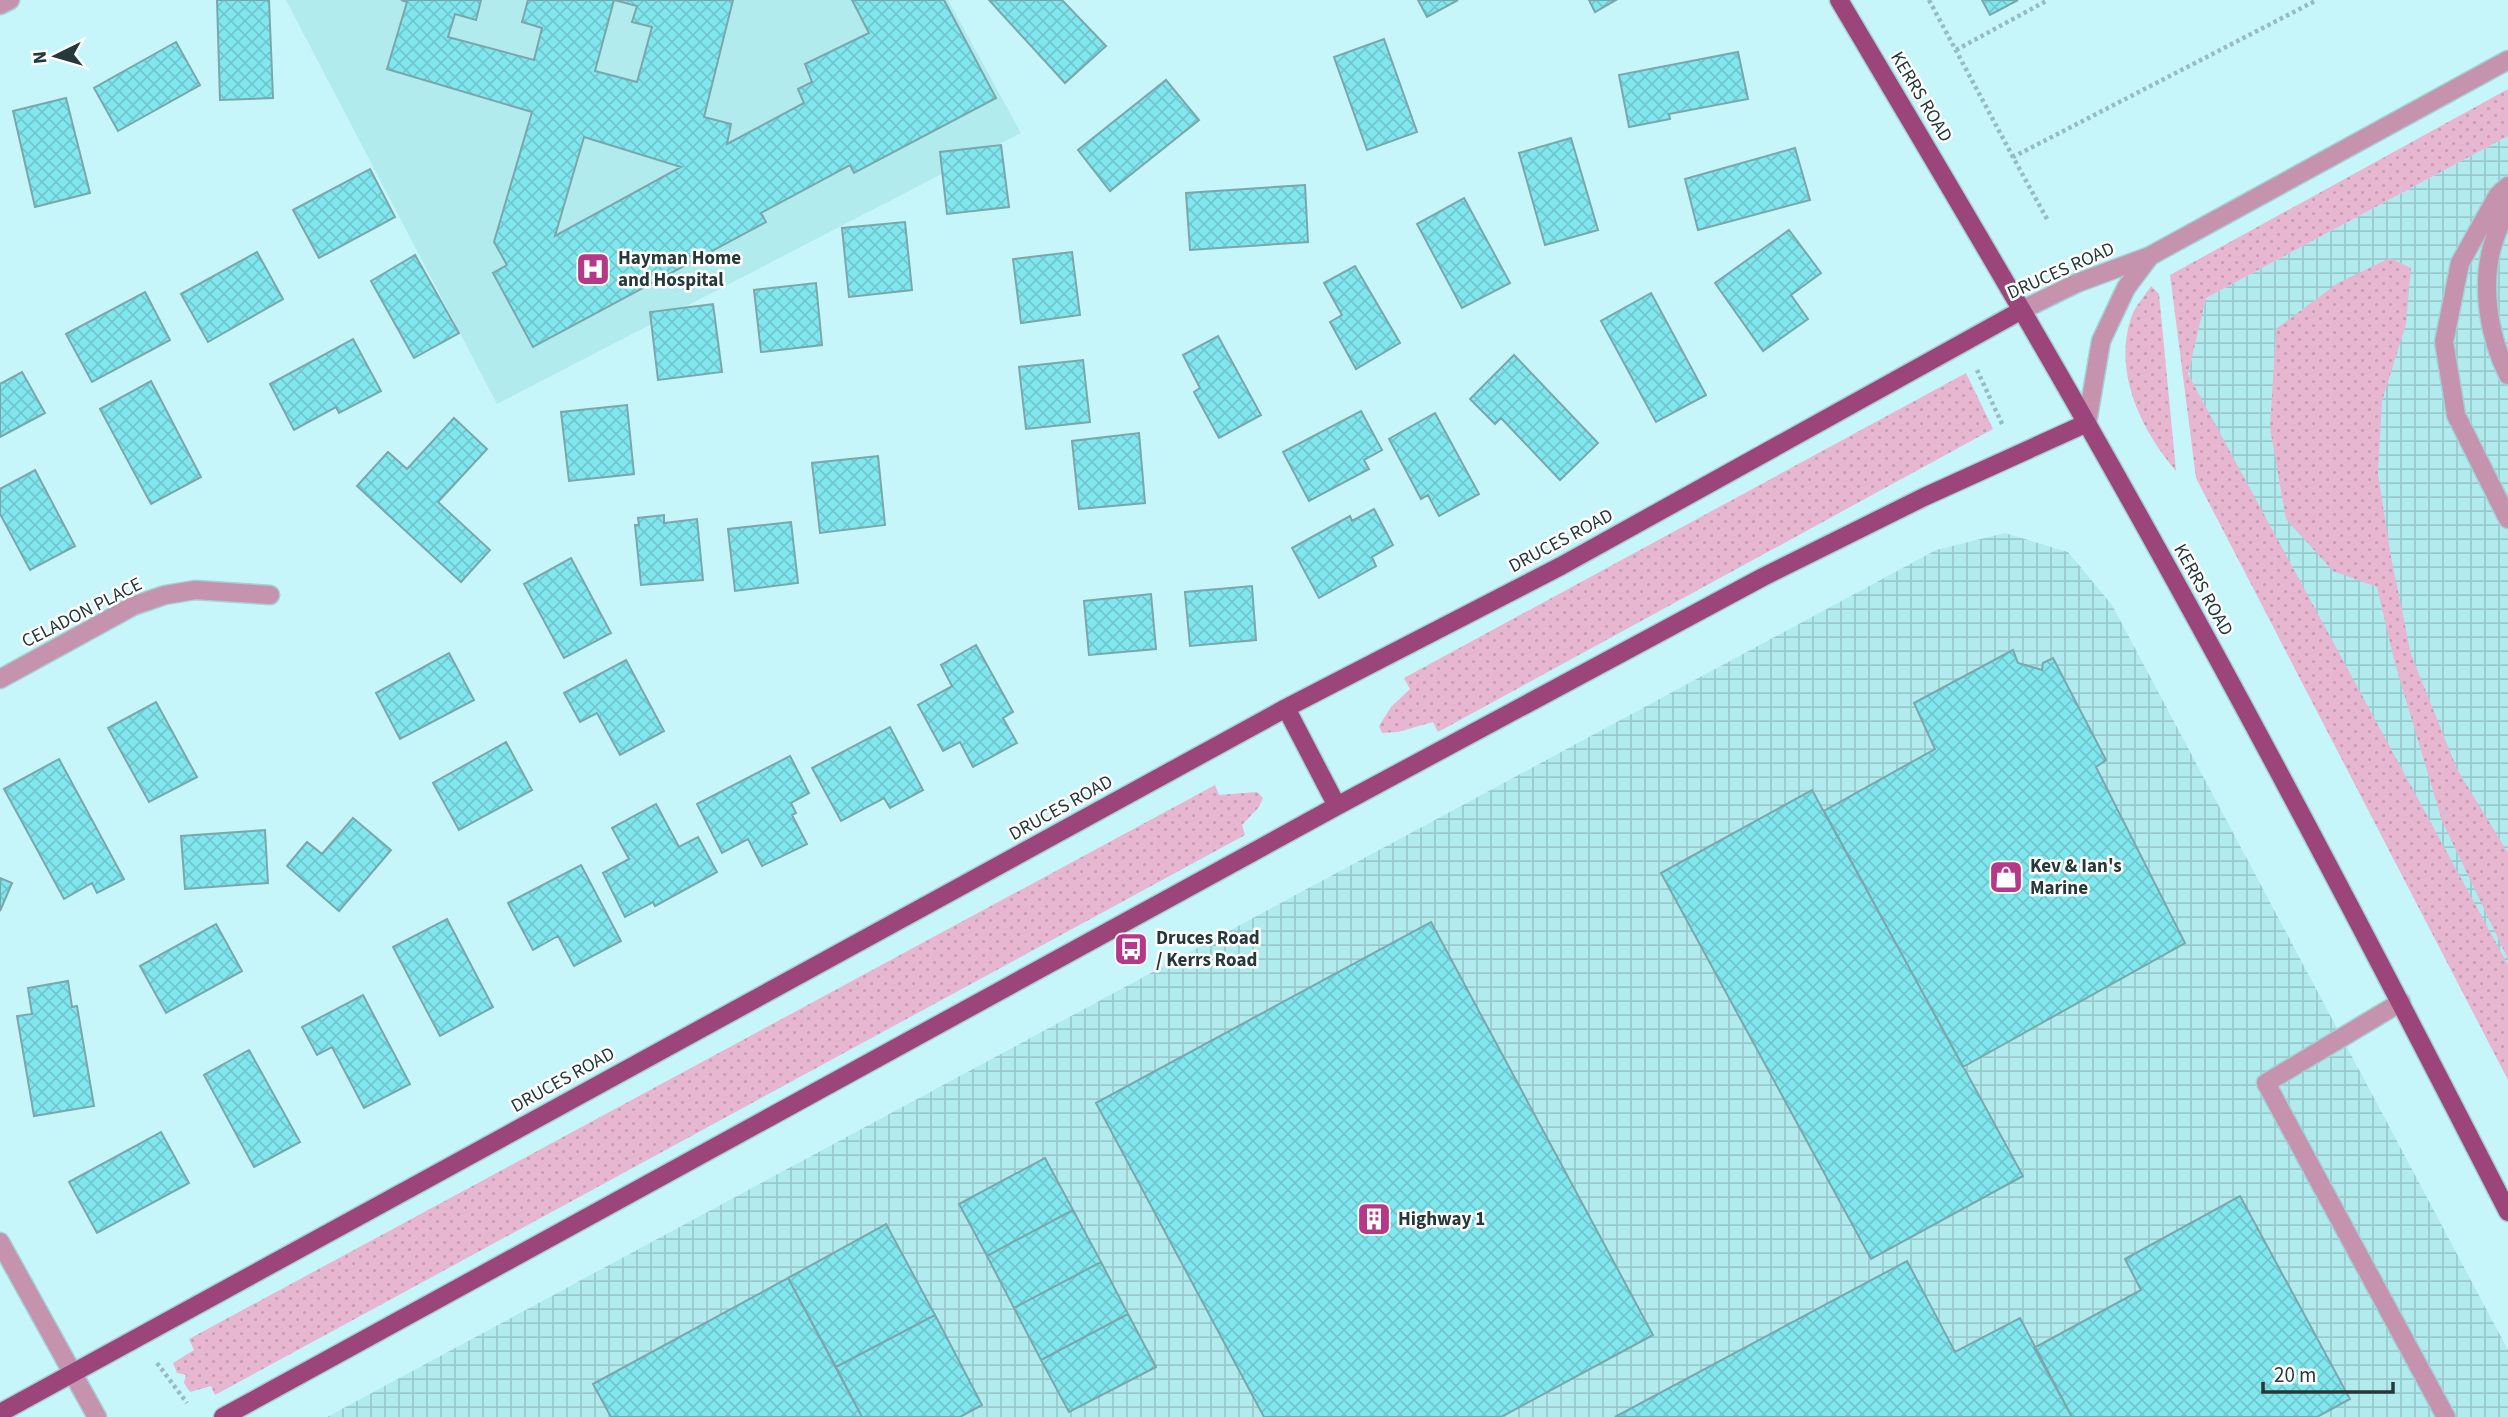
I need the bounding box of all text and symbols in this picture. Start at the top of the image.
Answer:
north arrow [21,21,91,91]
street label: KERRS ROAD [1883,47,1959,147]
text: N [27,50,55,65]
street label: DRUCES ROAD [2003,235,2119,307]
place label: Hayman Home and Hospital [618,245,741,294]
hospital icon: Hayman Home and Hospital [574,250,612,288]
street label: DRUCES ROAD [1504,502,1618,580]
street label: KERRS ROAD [2167,539,2239,641]
street label: CELADON PLACE [17,571,147,655]
street label: DRUCES ROAD [1004,768,1118,848]
place label: Kev & Ian's Marine [2030,853,2122,902]
shop icon: Kev & Ian's Marine [1987,858,2025,896]
place label: Druces Road / Kerrs Road [1156,925,1260,974]
bus stop icon: Druces Road / Kerrs Road [1112,930,1150,968]
street label: DRUCES ROAD [506,1040,620,1120]
building icon: Highway 1 [1355,1200,1393,1238]
place label: Highway 1 [1398,1206,1485,1233]
scale bar [2263,1350,2392,1394]
text: 20 m [2274,1360,2316,1390]

